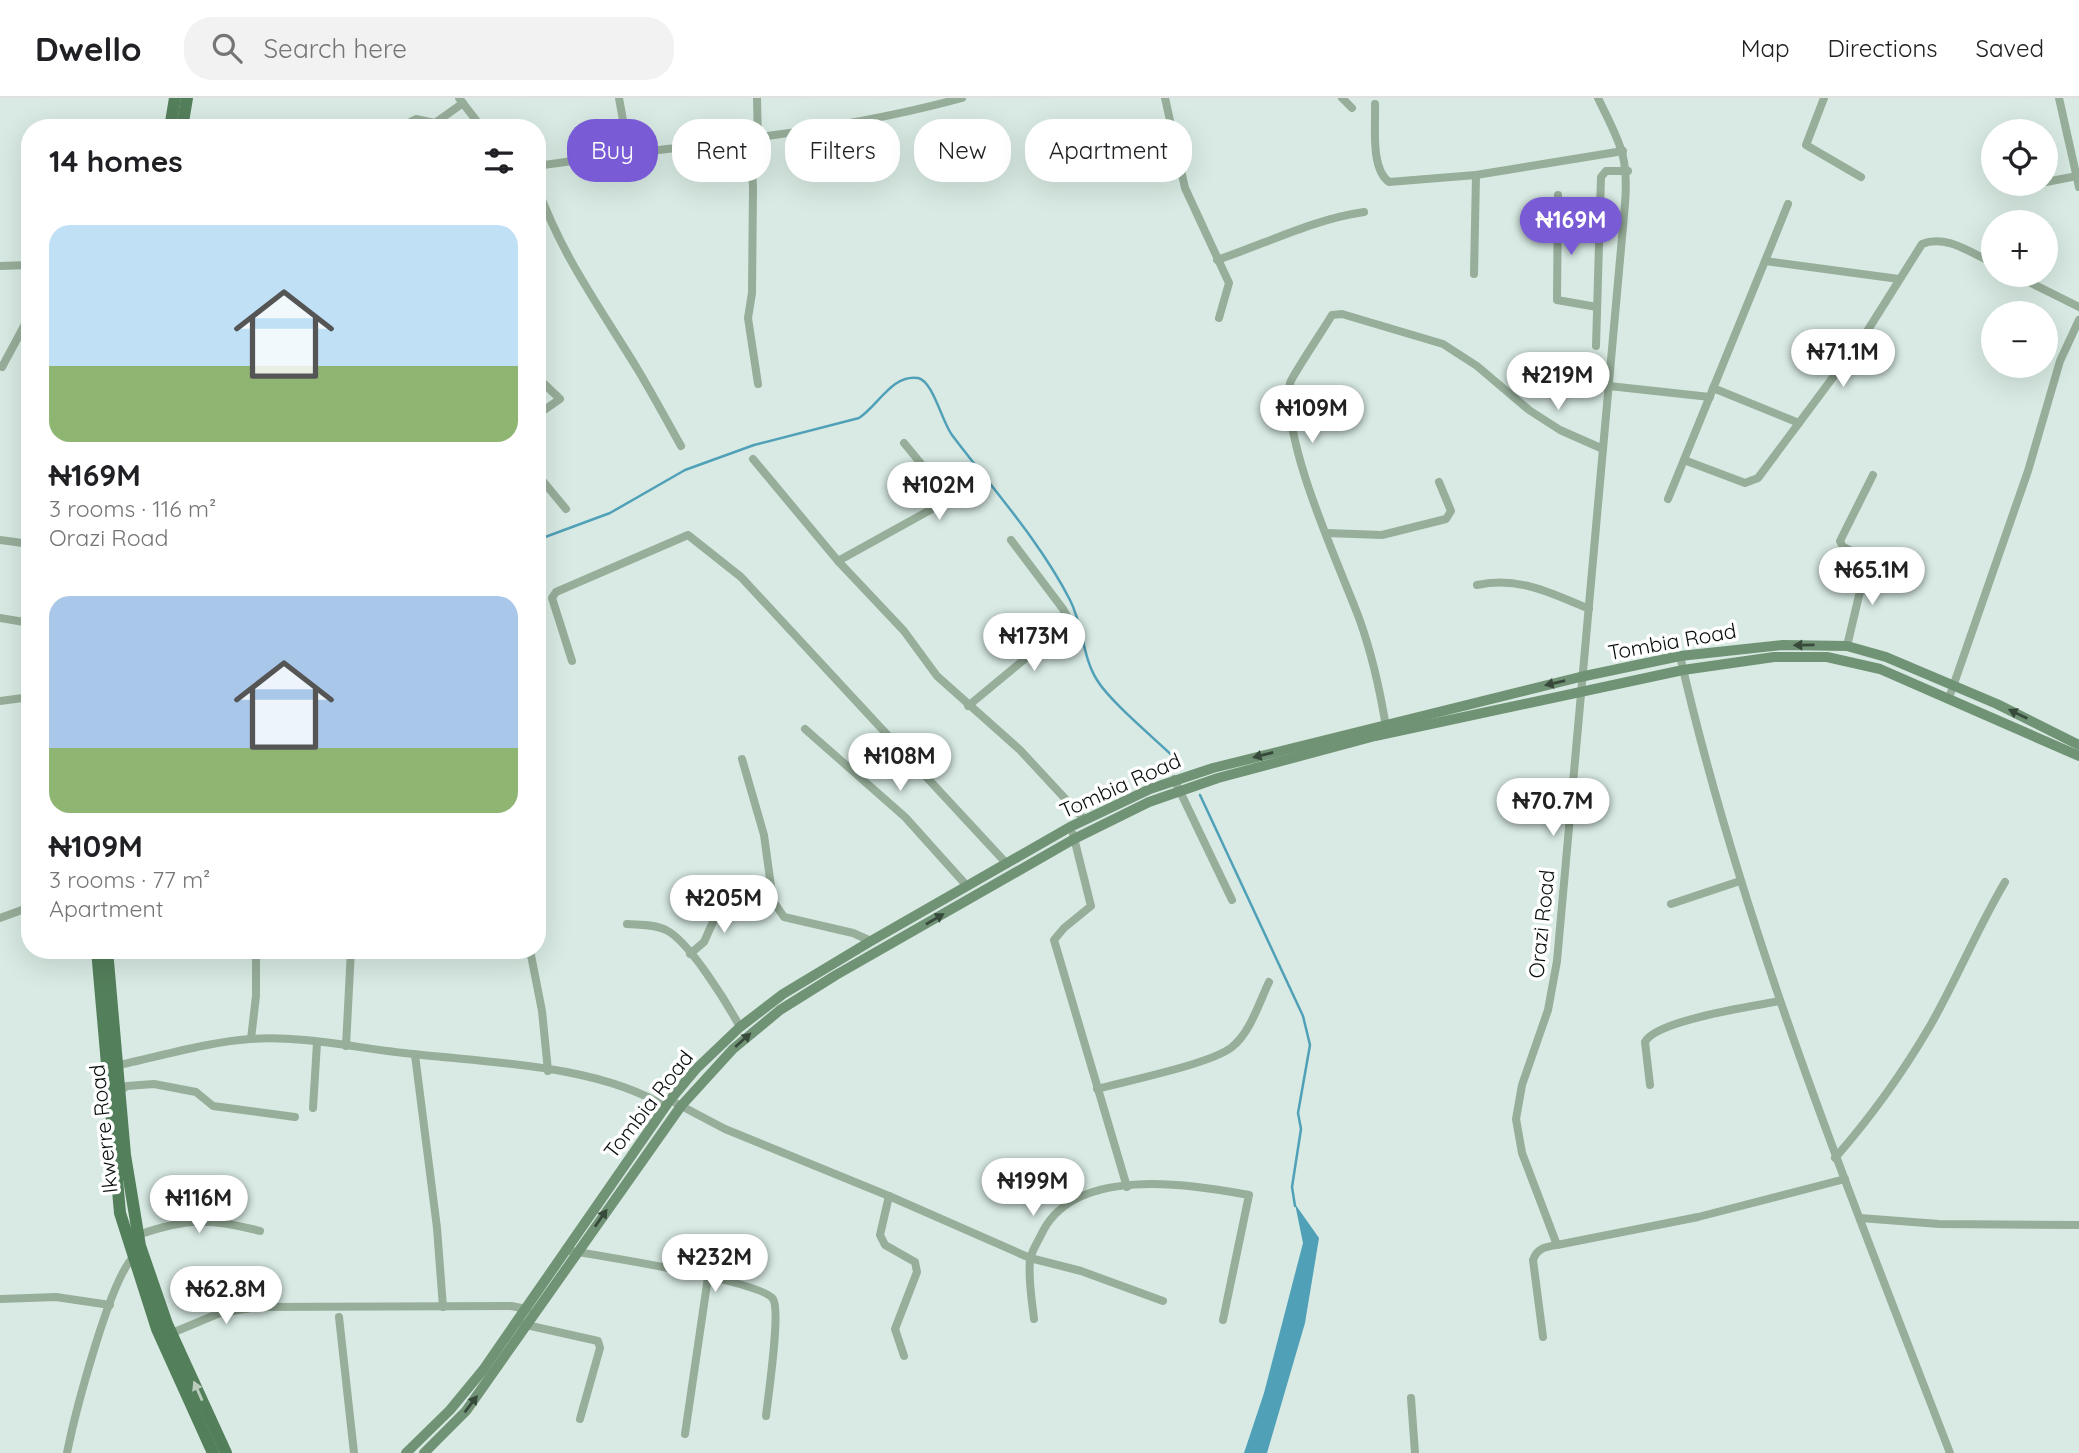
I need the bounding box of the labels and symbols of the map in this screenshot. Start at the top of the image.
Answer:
pin: ₦169M [1522,198,1620,257]
pin: ₦71.1M [1786,330,1900,389]
pin: ₦219M [1509,352,1607,412]
pin: ₦109M [1263,386,1361,445]
pin: ₦102M [890,462,988,522]
pin: ₦65.1M [1815,547,1929,607]
pin: ₦173M [985,614,1083,673]
street label: Tombia Road [1606,617,1738,665]
one-way arrow [1793,639,1815,650]
one-way arrow [1544,678,1566,689]
one-way arrow [2008,709,2028,720]
pin: ₦108M [851,734,949,793]
street label: Tombia Road [1055,747,1185,823]
one-way arrow [1252,750,1274,761]
pin: ₦70.7M [1496,778,1610,838]
street label: Orazi Road [1522,868,1560,980]
pin: ₦205M [675,876,773,935]
one-way arrow [925,913,944,925]
one-way arrow [734,1033,751,1049]
street label: Tombia Road [598,1045,698,1163]
street label: Ikwerre Road [83,1063,123,1195]
pin: ₦199M [984,1158,1082,1218]
pin: ₦116M [150,1176,248,1235]
one-way arrow [594,1209,608,1227]
pin: ₦232M [666,1234,764,1294]
pin: ₦62.8M [169,1266,283,1326]
one-way arrow [192,1381,204,1401]
one-way arrow [464,1395,478,1413]

